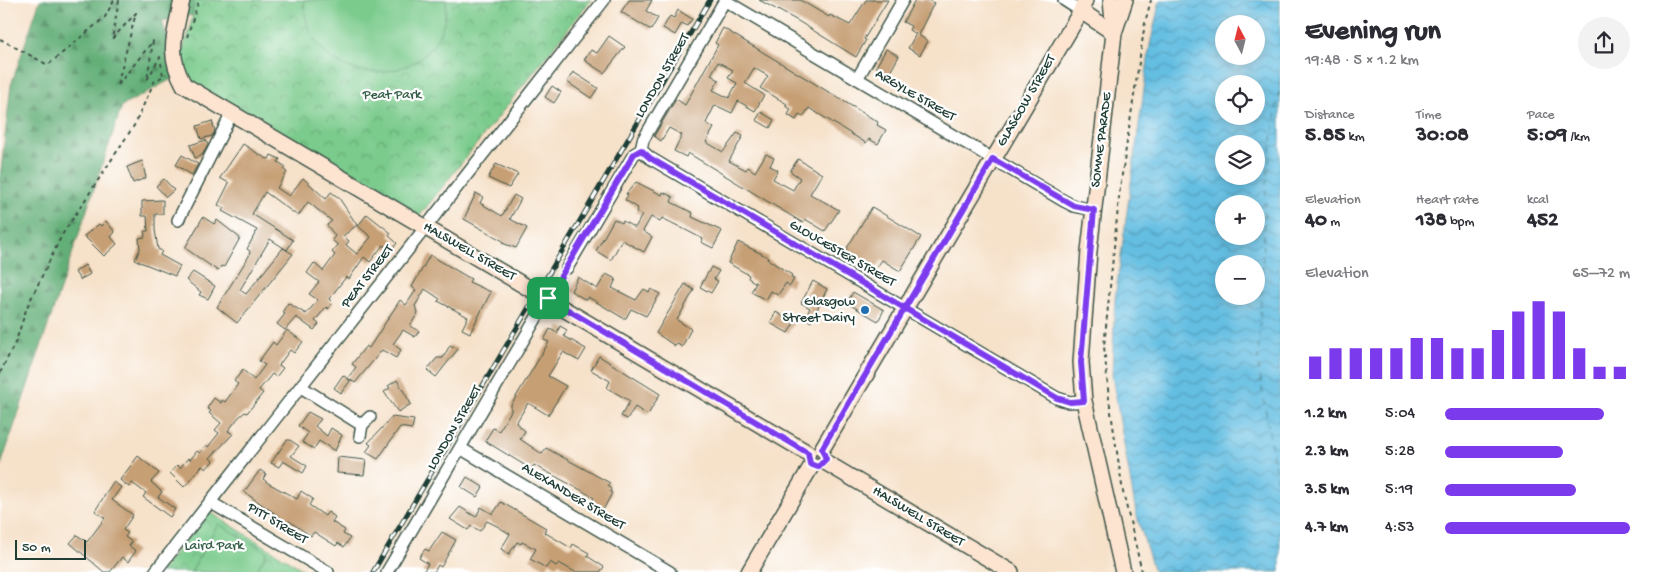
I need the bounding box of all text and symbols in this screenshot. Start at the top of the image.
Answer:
north arrow [1215,15,1265,65]
map controls [1215,15,1265,305]
text: Evening run [1305,16,1441,49]
button: share [1578,17,1630,69]
street label: LONDON STREET [632,30,694,121]
street label: GLASGOW STREET [994,52,1060,150]
text: 19:48 · 5 × 1.2 km [1305,52,1419,71]
street label: ARGYLE STREET [872,66,959,126]
button: locate [1215,75,1265,125]
park label: Peat Park [362,87,423,104]
street label: SOMME PARADE [1088,90,1116,189]
text: Distance [1305,107,1354,124]
text: Time [1416,107,1442,124]
text: Pace [1527,107,1554,124]
text: 5.85 [1305,124,1345,149]
text: 30:08 [1416,124,1469,149]
text: 5:09 [1527,124,1567,149]
text: km [1345,129,1365,146]
text: /km [1567,129,1590,146]
button: layers [1215,135,1265,185]
text: Elevation [1305,192,1361,209]
text: Heart rate [1416,192,1479,209]
text: kcal [1527,192,1549,209]
button: + [1215,195,1265,245]
text: 40 [1305,209,1327,234]
text: 138 [1416,209,1447,234]
text: 452 [1527,209,1558,234]
text: m [1327,214,1340,231]
text: bpm [1447,214,1474,231]
street label: GLOUCESTER STREET [786,217,899,292]
street label: HALSWELL STREET [420,219,519,286]
street label: PEAT STREET [337,242,398,313]
button: − [1215,255,1265,305]
text: Elevation [1305,265,1369,284]
text: 65–72 m [1572,265,1630,284]
pin [527,277,569,319]
icon: arrive [534,284,562,312]
place label: Glasgow Street Dairy [783,294,855,327]
marker: Glasgow Street Dairy [859,304,871,316]
street label: LONDON STREET [424,382,486,473]
text: 1.2 km [1305,405,1347,424]
text: 5:04 [1385,405,1415,424]
text: 2.3 km [1305,443,1348,462]
text: 5:28 [1385,443,1415,462]
street label: ALEXANDER STREET [518,459,628,535]
text: 3.5 km [1305,481,1349,500]
text: 5:19 [1385,481,1413,500]
street label: HALSWELL STREET [869,483,968,551]
street label: PITT STREET [243,499,311,549]
text: 4.7 km [1305,519,1348,538]
text: 4:53 [1385,519,1414,538]
scale bar [15,537,86,560]
park label: Laird Park [184,538,245,555]
text: 50 m [22,540,51,557]

